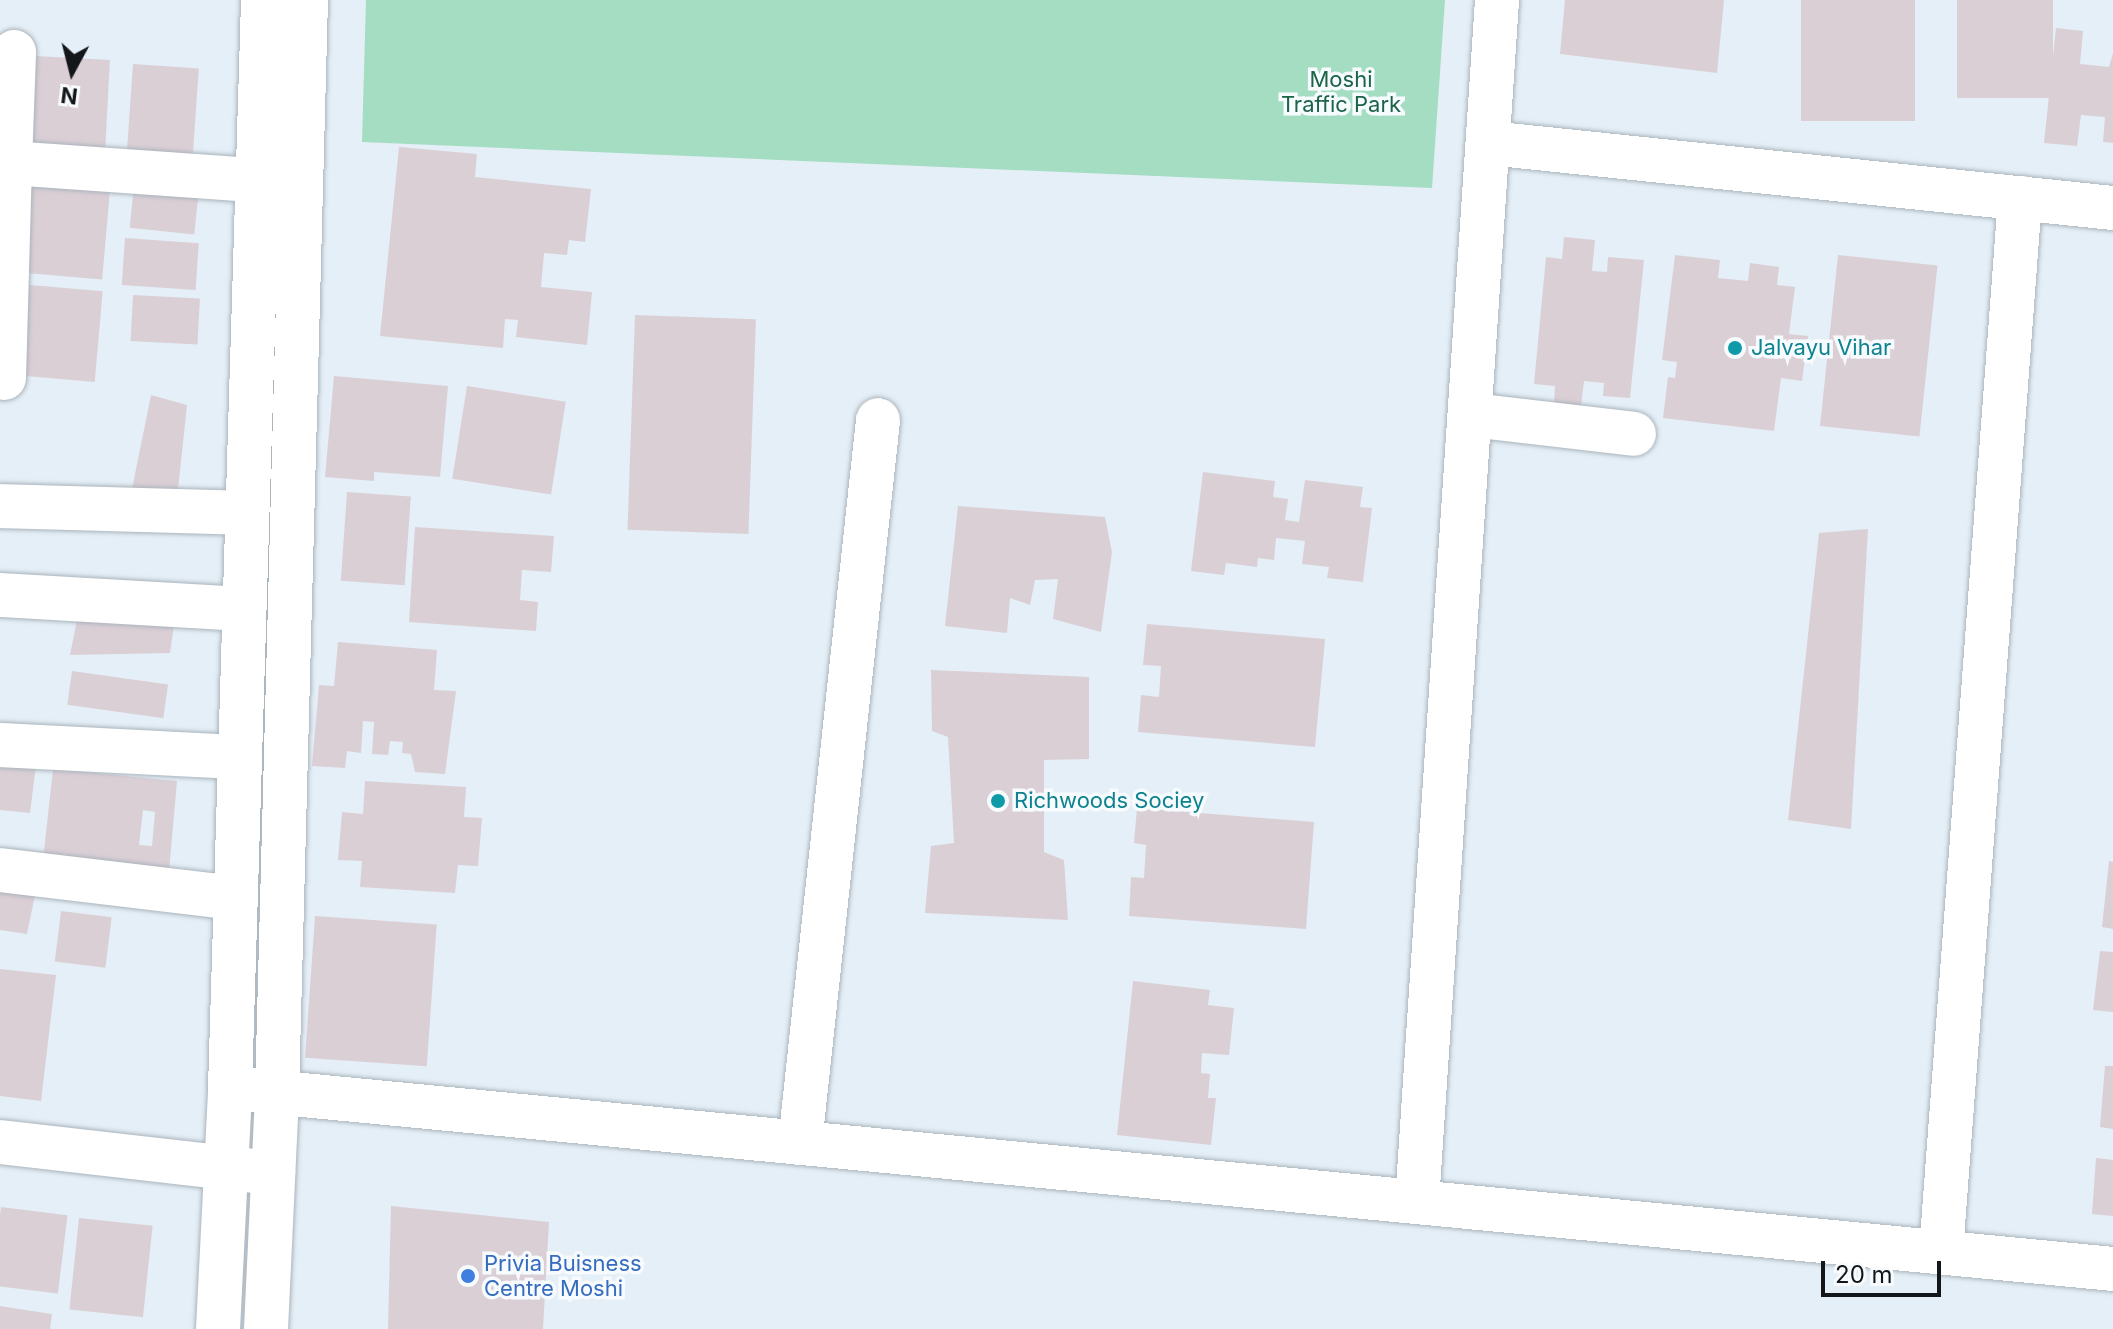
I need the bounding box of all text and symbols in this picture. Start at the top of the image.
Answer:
north arrow [32,32,112,112]
park label: Moshi Traffic Park [1281,66,1401,118]
text: N [59,82,79,110]
place label: Jalvayu Vihar [1751,335,1891,361]
marker: Jalvayu Vihar [1726,339,1744,357]
place label: Richwoods Sociey [1014,788,1204,814]
marker: Richwoods Sociey [989,792,1007,810]
scale bar [1825,1245,1945,1295]
place label: Privia Buisness Centre Moshi [484,1250,642,1302]
text: 20 m [1835,1260,1893,1289]
marker: Privia Buisness Centre Moshi [459,1267,477,1285]

